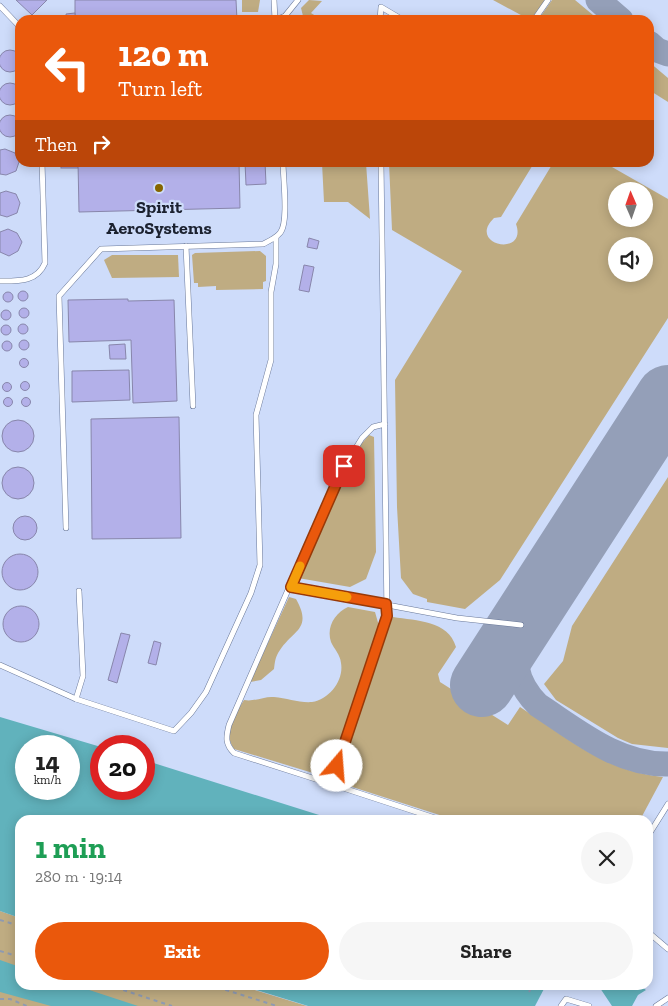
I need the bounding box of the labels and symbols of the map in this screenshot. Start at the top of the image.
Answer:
marker: Spirit AeroSystems [153,182,165,194]
north arrow [608,182,652,228]
place label: Spirit AeroSystems [106,196,212,239]
pin [323,445,365,487]
speed limit sign: 20 [90,735,155,800]
position arrow [310,739,362,791]

